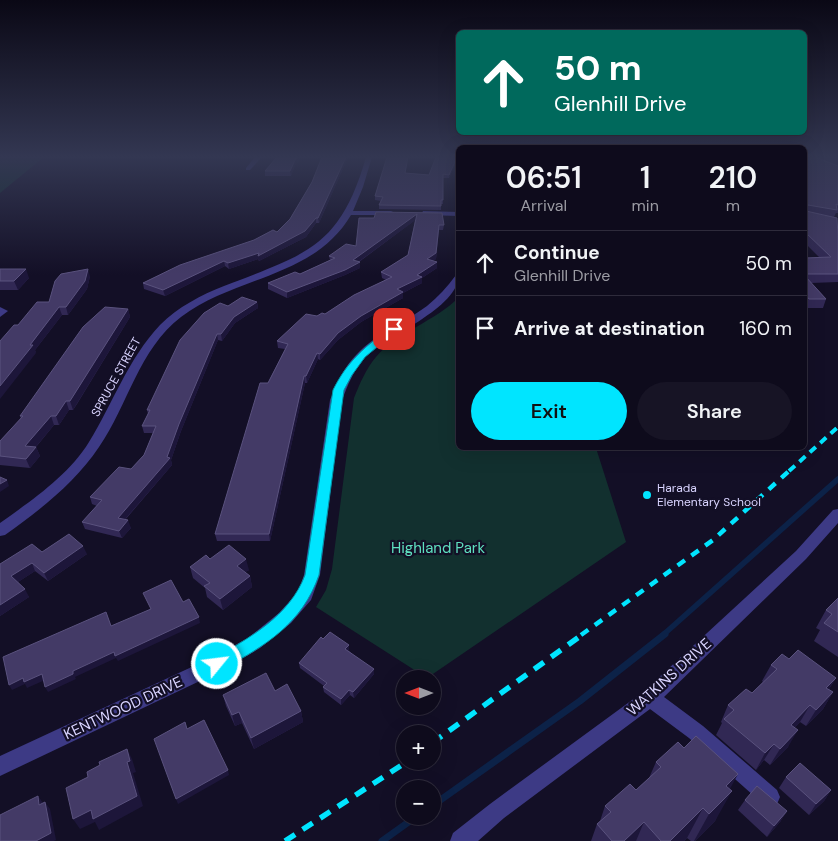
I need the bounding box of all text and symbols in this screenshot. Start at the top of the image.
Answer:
text: 50 m [554,45,642,91]
icon: ahead [471,50,536,115]
text: Glenhill Drive [554,89,686,118]
text: 06:51 [506,158,582,197]
text: 1 [640,158,650,197]
text: 210 [709,158,757,197]
text: Arrival [520,195,567,216]
text: min [632,195,659,216]
text: m [726,195,740,216]
text: Continue [514,240,600,265]
icon: ahead [471,249,499,277]
text: 50 m [745,251,792,276]
text: Glenhill Drive [514,265,610,286]
pin [373,308,415,350]
icon: arrive [471,314,499,342]
icon: arrive [380,315,408,343]
text: Arrive at destination [514,316,705,341]
text: 160 m [739,316,792,341]
street label: SPRUCE STREET [88,334,145,420]
button: Exit [471,382,627,440]
button: Share [637,382,792,440]
place label: Harada Elementary School [657,480,761,510]
marker: Harada Elementary School [641,489,653,501]
park label: Highland Park [391,538,485,558]
street label: WATKINS DRIVE [622,634,716,720]
position arrow [190,637,242,689]
north arrow [396,670,441,715]
map controls [396,670,441,825]
street label: KENTWOOD DRIVE [60,672,186,744]
button: + [396,725,441,770]
button: − [396,780,441,825]

